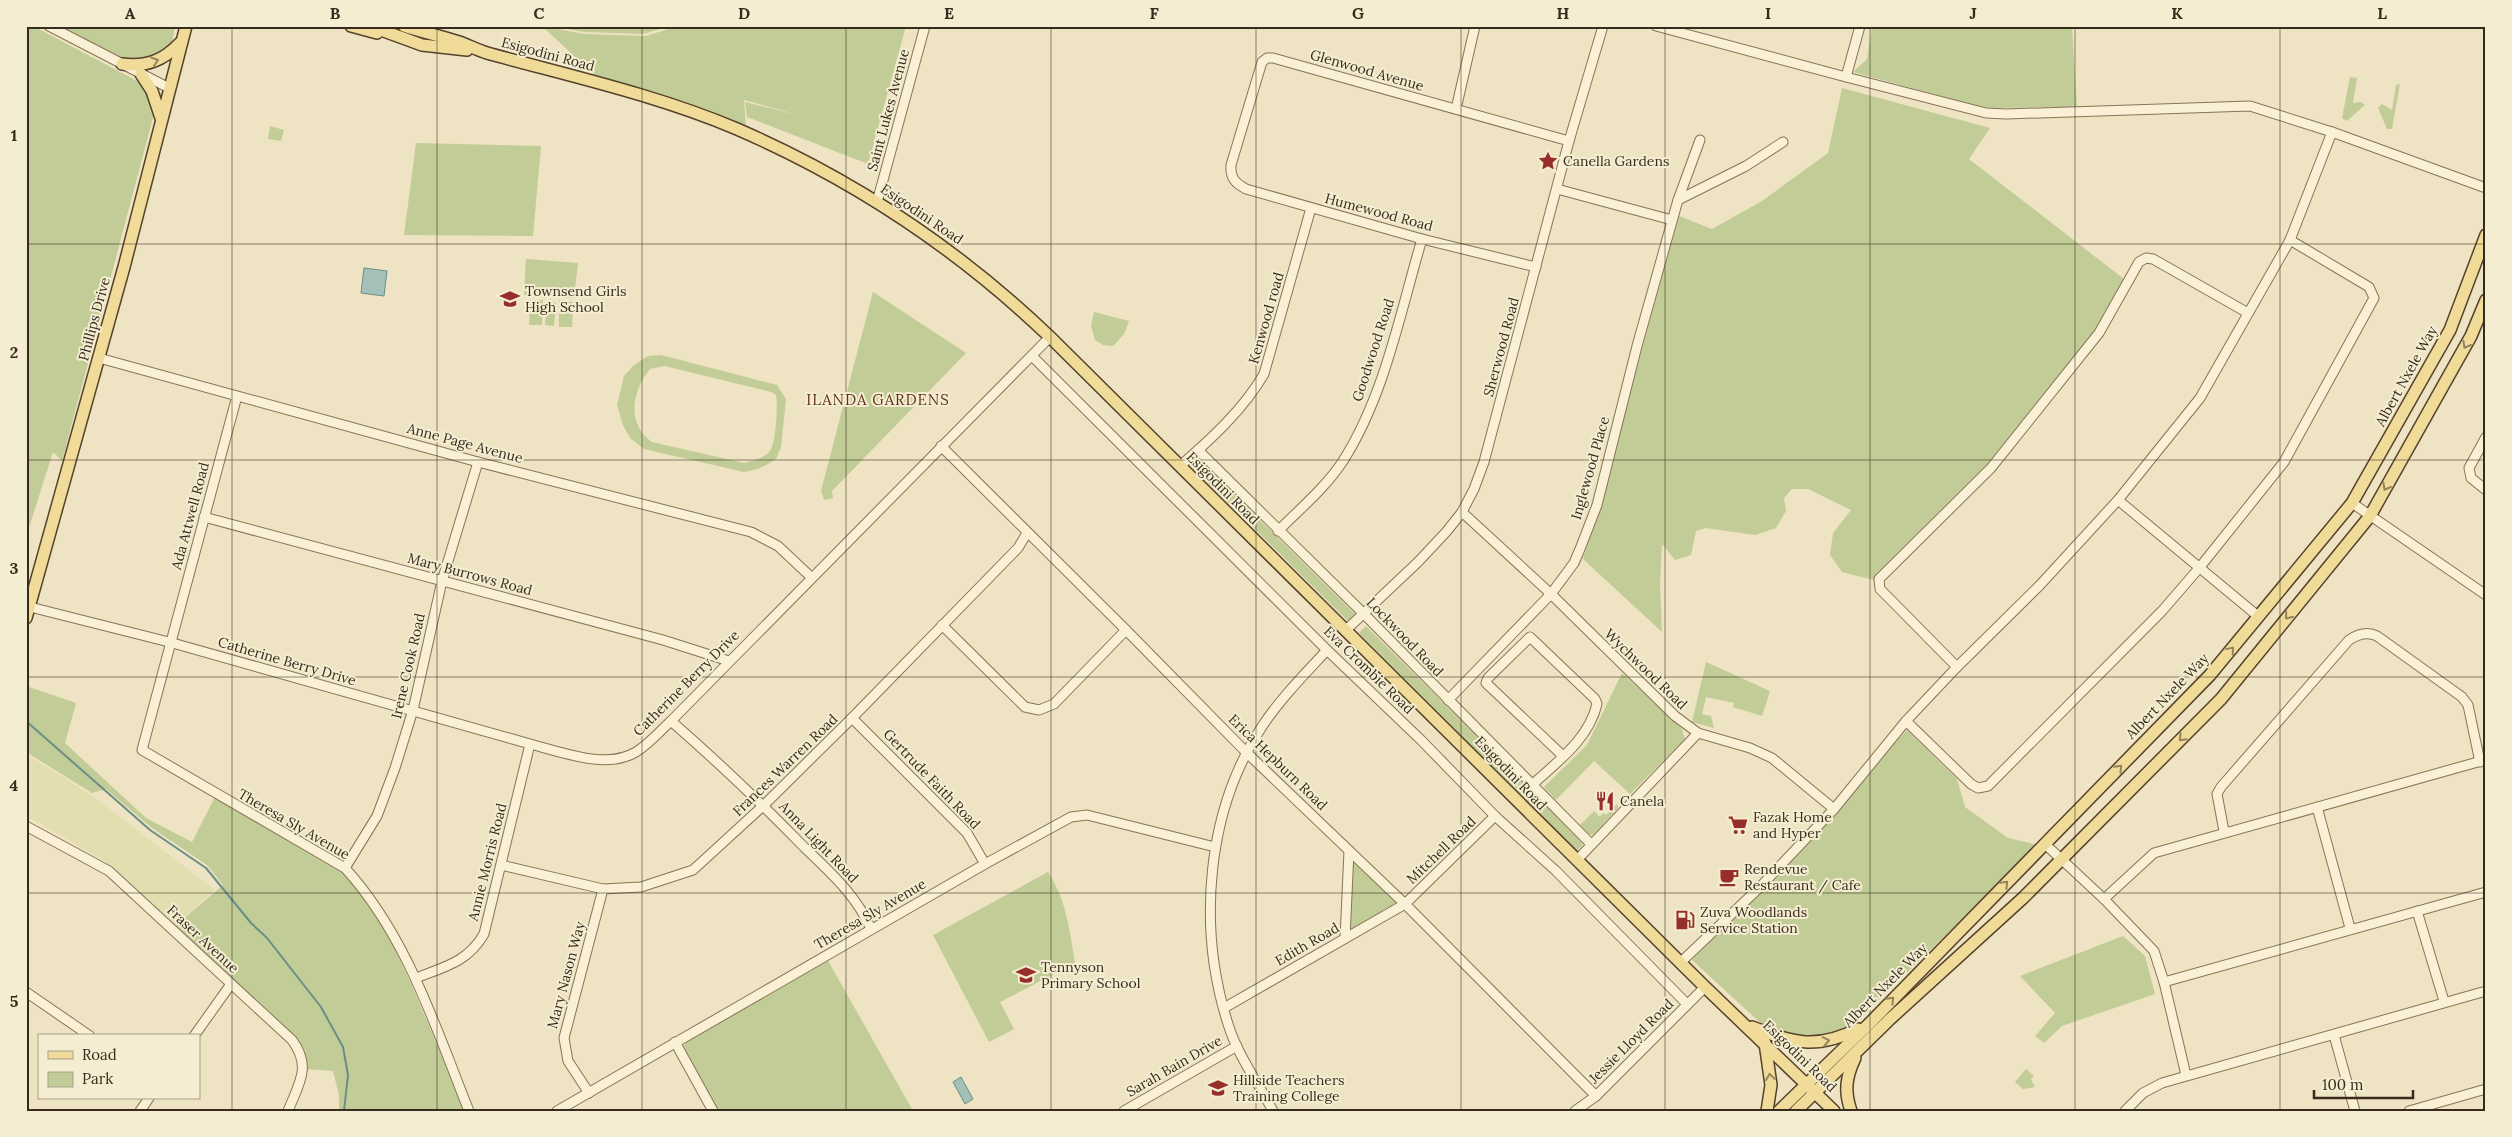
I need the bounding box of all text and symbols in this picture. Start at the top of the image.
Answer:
text: A [125,3,136,23]
text: B [330,3,341,23]
text: C [533,3,545,23]
text: D [738,3,750,23]
text: E [944,3,954,23]
text: F [1149,3,1159,23]
text: G [1352,3,1364,23]
text: H [1557,3,1570,23]
text: I [1765,3,1771,23]
text: J [1969,3,1977,23]
text: K [2171,3,2183,23]
text: L [2377,3,2387,23]
street label: Esigodini Road [499,33,597,75]
street label: Glenwood Avenue [1308,45,1426,95]
street label: Saint Lukes Avenue [863,47,913,173]
one-way arrow [150,57,158,67]
text: 1 [11,125,17,145]
place icon: Canella Gardens [1537,150,1559,172]
place label: Canella Gardens [1563,152,1669,170]
street label: Esigodini Road [877,180,967,248]
street label: Humewood Road [1323,189,1435,235]
street label: Kenwood road [1244,270,1288,366]
street label: Phillips Drive [74,275,114,363]
place label: Townsend Girls High School [525,282,627,316]
school or university icon: Townsend Girls High School [499,288,521,310]
street label: Sherwood Road [1479,295,1523,399]
street label: Goodwood Road [1348,296,1398,404]
street label: Albert Nxele Way [2370,322,2441,430]
one-way arrow [2463,340,2473,349]
text: 2 [10,342,18,362]
district label: ILANDA GARDENS [806,390,950,409]
street label: Inglewood Place [1567,414,1613,522]
street label: Anne Page Avenue [404,419,525,467]
street label: Esigodini Road [1183,448,1263,528]
street label: Ada Attwell Road [167,460,213,573]
one-way arrow [2383,481,2393,490]
street label: Mary Burrows Road [406,549,534,599]
text: 3 [10,558,19,578]
street label: Lockwood Road [1363,594,1447,680]
one-way arrow [2285,610,2294,619]
street label: Irene Cook Road [387,611,429,721]
street label: Eva Crombie Road [1320,622,1418,718]
street label: Wychwood Road [1601,625,1691,713]
street label: Catherine Berry Drive [629,626,743,740]
street label: Catherine Berry Drive [216,633,359,689]
one-way arrow [2225,647,2234,656]
street label: Albert Nxele Way [2121,649,2213,743]
street label: Frances Warren Road [729,710,841,820]
street label: Erica Hepburn Road [1225,710,1331,814]
street label: Gertrude Faith Road [880,725,984,833]
street label: Esigodini Road [1471,732,1551,814]
one-way arrow [2179,732,2188,741]
one-way arrow [2113,765,2122,774]
text: 4 [10,775,19,795]
street label: Theresa Sly Avenue [235,785,353,864]
restaurant icon: Canela [1594,790,1616,812]
place label: Canela [1620,792,1664,810]
street label: Anna Light Road [775,797,863,887]
street label: Annie Morris Road [463,801,510,924]
place label: Fazak Home and Hyper [1753,808,1832,842]
street label: Mitchell Road [1403,812,1479,888]
supermarket icon: Fazak Home and Hyper [1727,814,1749,836]
place label: Rendevue Restaurant / Cafe [1744,860,1861,894]
cafe icon: Rendevue Restaurant / Cafe [1718,866,1740,888]
street label: Theresa Sly Avenue [811,874,929,953]
one-way arrow [1999,881,2008,890]
street label: Fraser Avenue [163,901,243,977]
place label: Zuva Woodlands Service Station [1700,903,1807,937]
fuel station icon: Zuva Woodlands Service Station [1674,909,1696,931]
street label: Edith Road [1272,918,1342,970]
street label: Mary Nason Way [543,919,589,1030]
street label: Albert Nxele Way [1838,939,1931,1032]
place label: Tennyson Primary School [1041,958,1141,992]
school or university icon: Tennyson Primary School [1015,964,1037,986]
text: 5 [10,991,19,1011]
street label: Jessie Lloyd Road [1584,995,1677,1088]
one-way arrow [1886,997,1895,1006]
street label: Esigodini Road [1759,1016,1841,1096]
street label: Sarah Bain Drive [1123,1031,1225,1101]
legend [38,1034,200,1100]
one-way arrow [1822,1037,1831,1047]
text: Road [82,1045,117,1064]
scale bar [2314,1067,2413,1099]
text: Park [82,1069,113,1088]
place label: Hillside Teachers Training College [1233,1071,1344,1105]
one-way arrow [1765,1072,1776,1080]
text: 100 m [2322,1075,2363,1094]
school or university icon: Hillside Teachers Training College [1207,1077,1229,1099]

